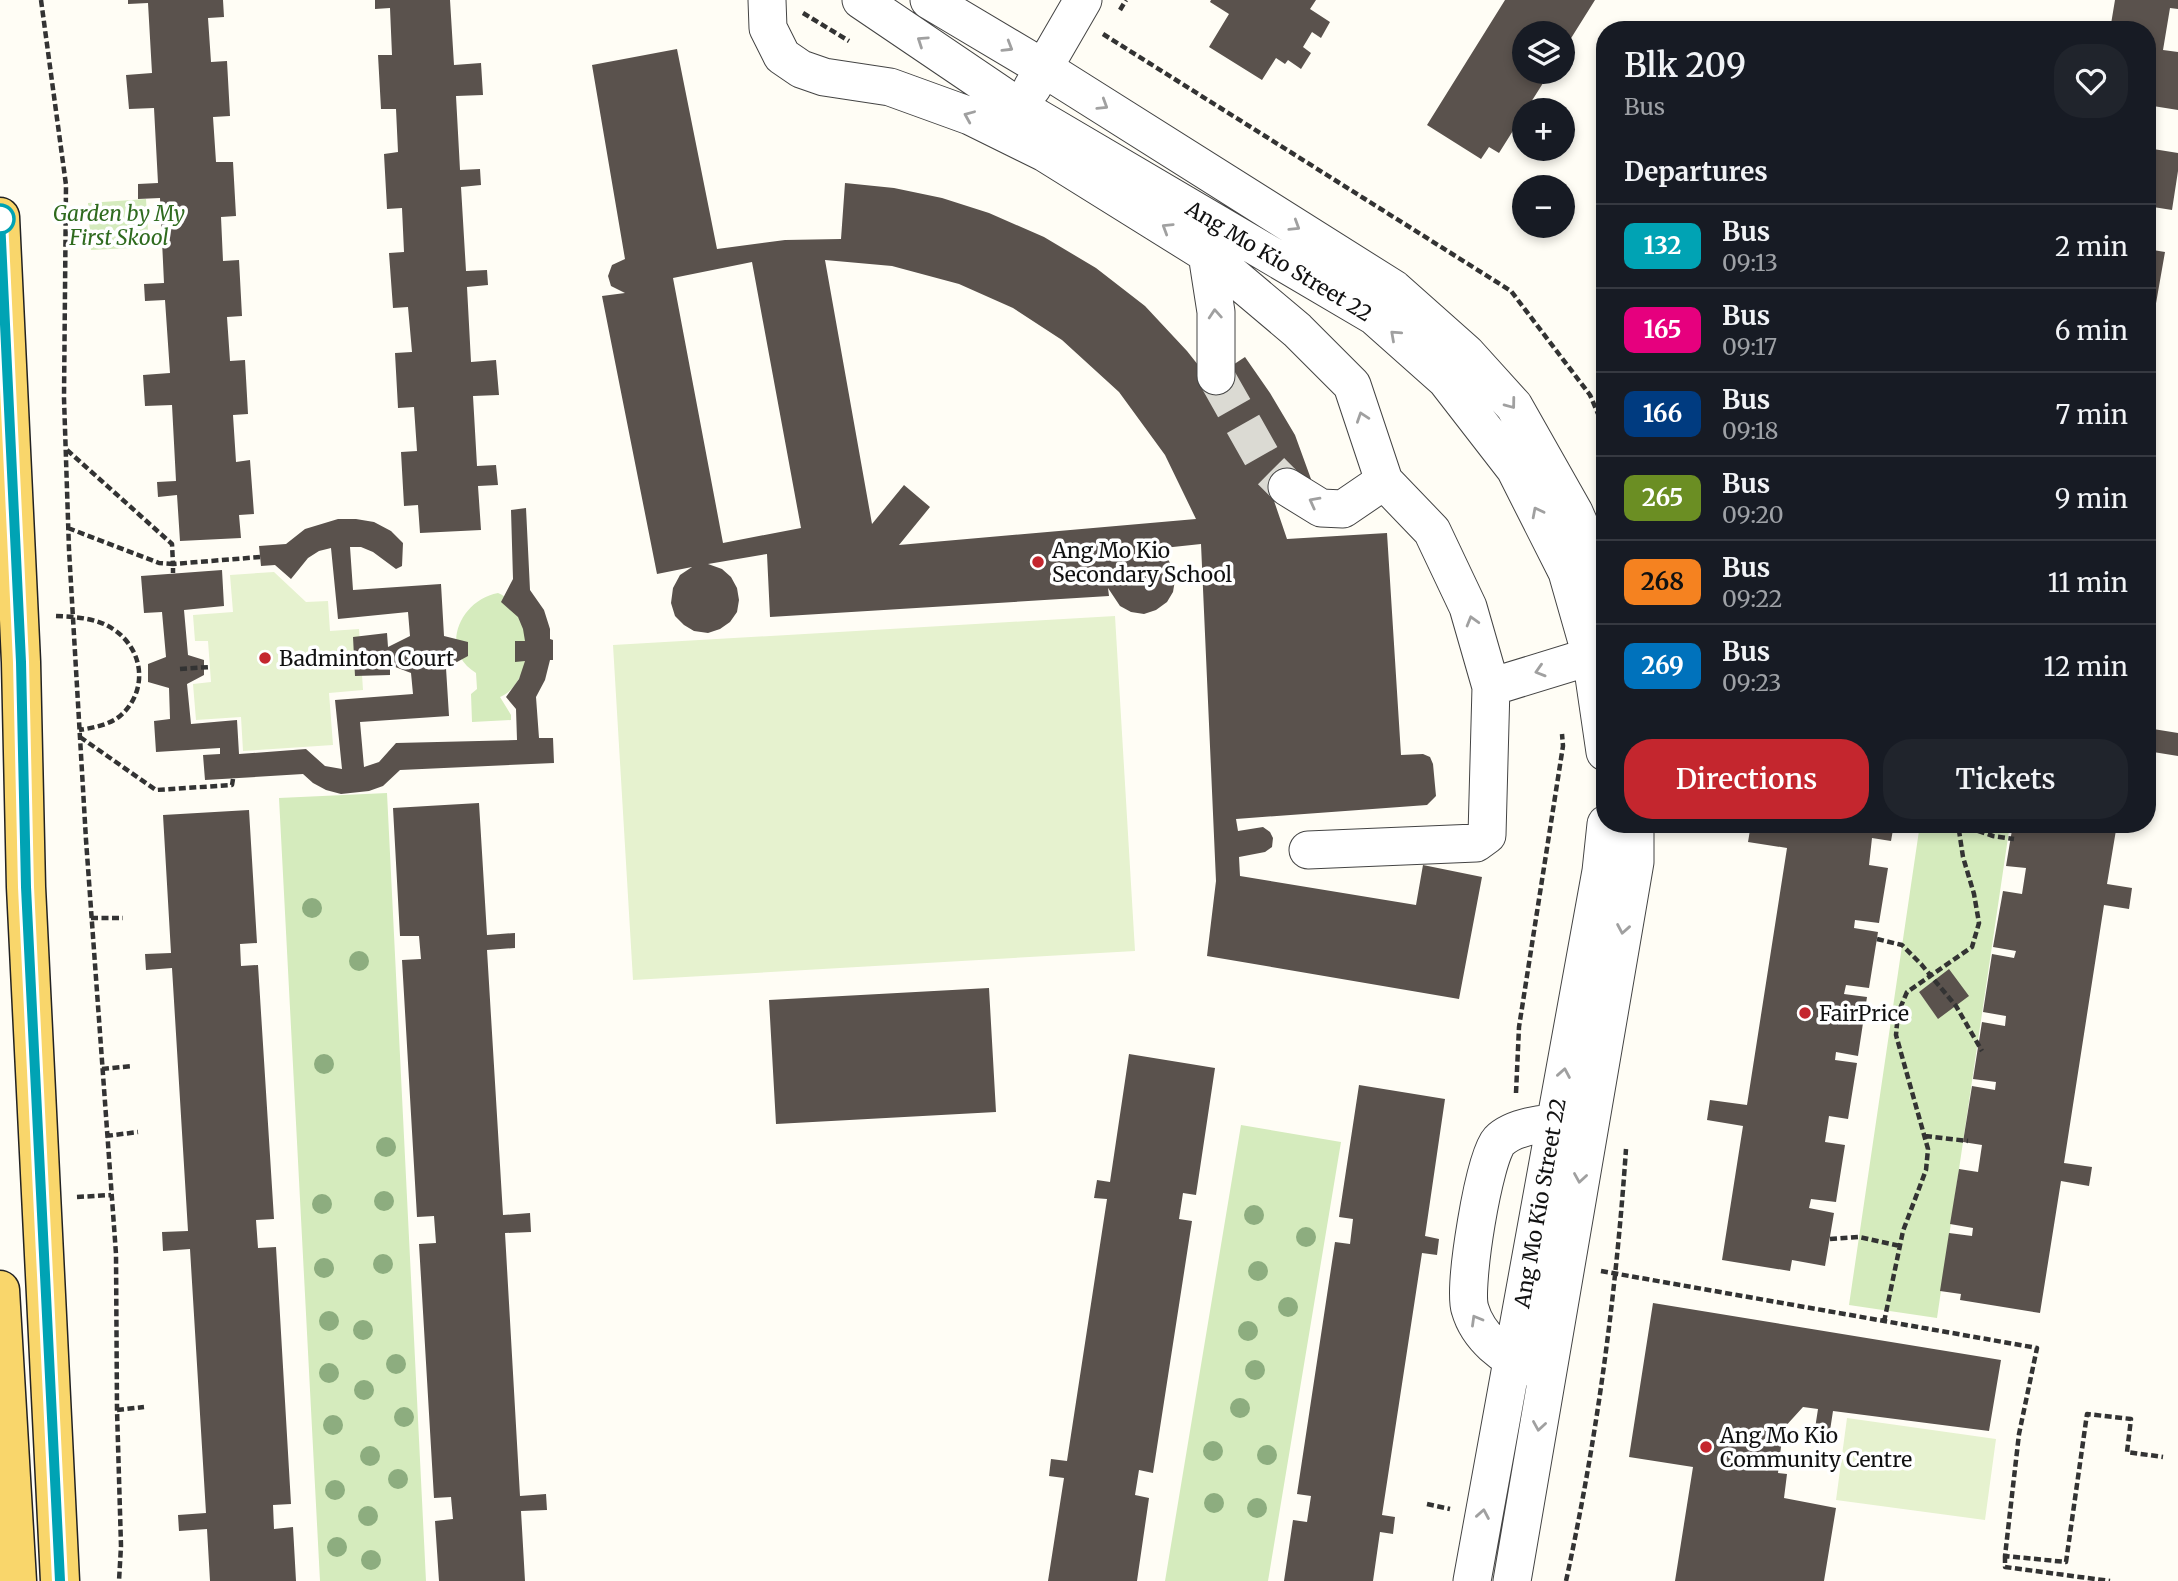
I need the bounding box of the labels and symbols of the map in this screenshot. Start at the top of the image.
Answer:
one-way arrow [917,37,930,49]
one-way arrow [1001,39,1014,52]
one-way arrow [1095,97,1108,110]
one-way arrow [964,111,976,125]
street label: Ang Mo Kio Street 22 [1180,194,1377,327]
park label: Garden by My First Skool [53,200,185,251]
unlabelled marker [0,204,15,234]
one-way arrow [1287,218,1300,231]
one-way arrow [1161,224,1174,237]
one-way arrow [1208,309,1223,320]
one-way arrow [1390,331,1403,343]
one-way arrow [1503,397,1515,409]
one-way arrow [1356,411,1370,423]
one-way arrow [1308,497,1321,511]
one-way arrow [1531,506,1545,519]
place label: Ang Mo Kio Secondary School [1051,537,1233,588]
marker: Ang Mo Kio Secondary School [1030,554,1046,570]
one-way arrow [1465,615,1480,627]
place label: Badminton Court [279,645,454,672]
marker: Badminton Court [257,650,273,666]
one-way arrow [1535,663,1547,678]
one-way arrow [1616,923,1631,935]
place label: FairPrice [1819,1000,1909,1027]
marker: FairPrice [1797,1005,1813,1021]
one-way arrow [1556,1067,1571,1079]
street label: Ang Mo Kio Street 22 [1508,1096,1572,1311]
one-way arrow [1573,1172,1588,1184]
one-way arrow [1471,1315,1484,1327]
one-way arrow [1532,1420,1547,1432]
place label: Ang Mo Kio Community Centre [1719,1422,1912,1473]
marker: Ang Mo Kio Community Centre [1698,1439,1714,1455]
one-way arrow [1474,1508,1489,1520]

